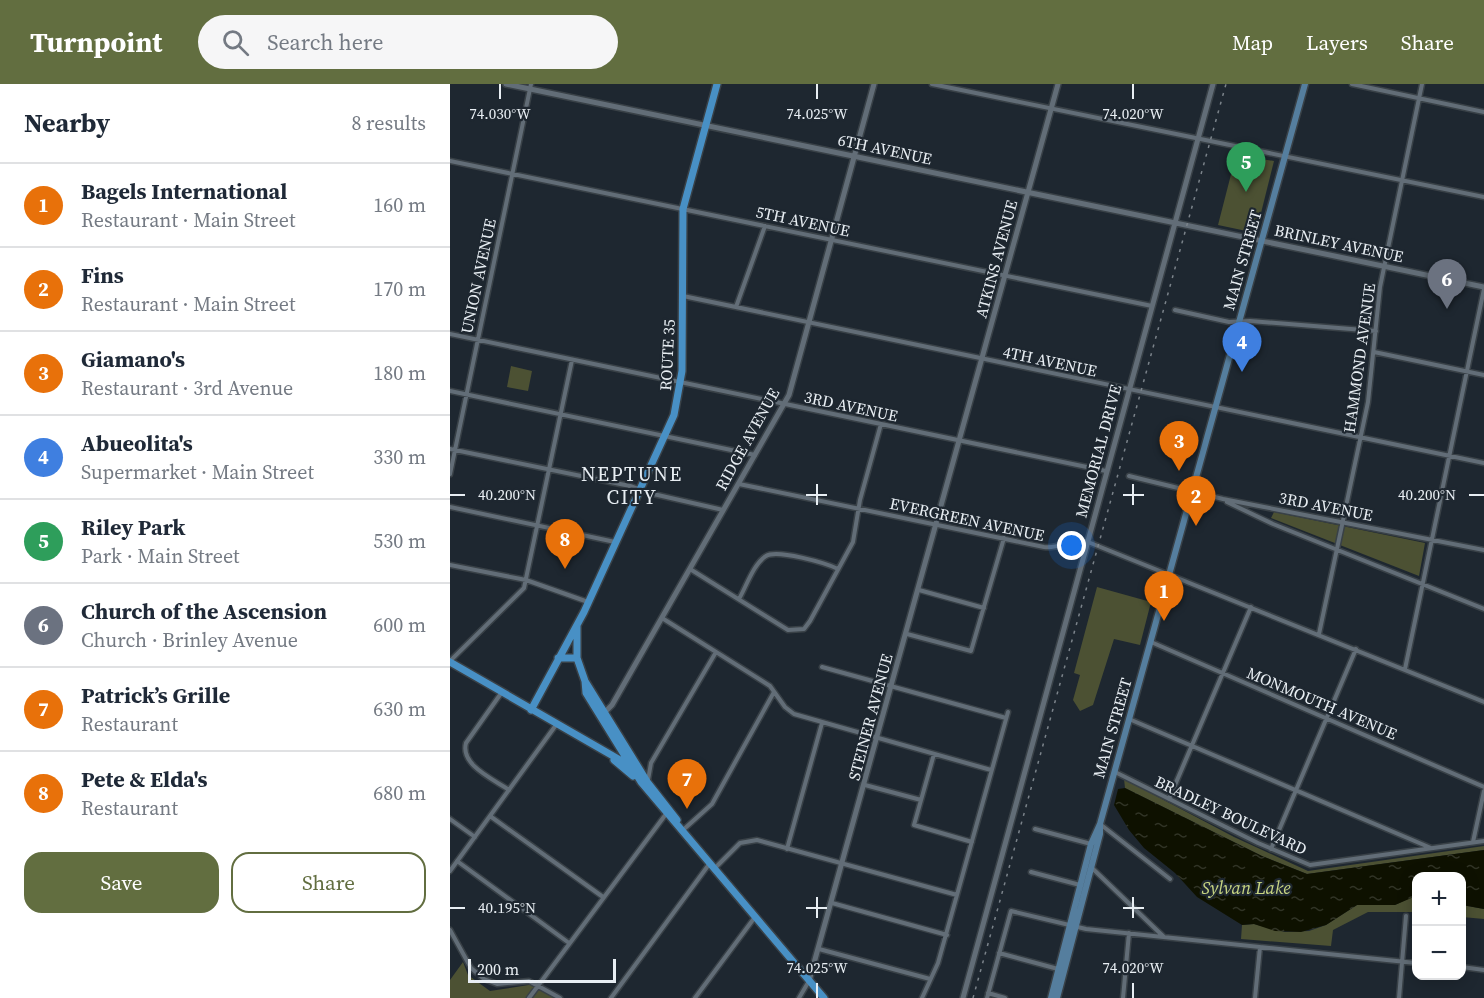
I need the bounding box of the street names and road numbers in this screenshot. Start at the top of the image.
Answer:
street label: 6TH AVENUE [836,128,934,170]
street label: ATKINS AVENUE [970,197,1022,320]
street label: 5TH AVENUE [754,200,852,242]
street label: MAIN STREET [1217,207,1267,313]
street label: UNION AVENUE [455,216,501,335]
street label: BRINLEY AVENUE [1272,219,1406,267]
street label: HAMMOND AVENUE [1338,281,1380,434]
street label: ROUTE 35 [654,319,680,391]
street label: 4TH AVENUE [1001,340,1099,382]
street label: MEMORIAL DRIVE [1070,382,1126,520]
street label: RIDGE AVENUE [710,384,784,494]
street label: 3RD AVENUE [802,385,900,427]
street label: 3RD AVENUE [1277,486,1375,526]
street label: EVERGREEN AVENUE [888,492,1047,546]
street label: STEINER AVENUE [843,651,898,783]
street label: MONMOUTH AVENUE [1244,661,1401,745]
street label: MAIN STREET [1087,675,1137,781]
street label: BRADLEY BOULEVARD [1151,770,1311,860]

